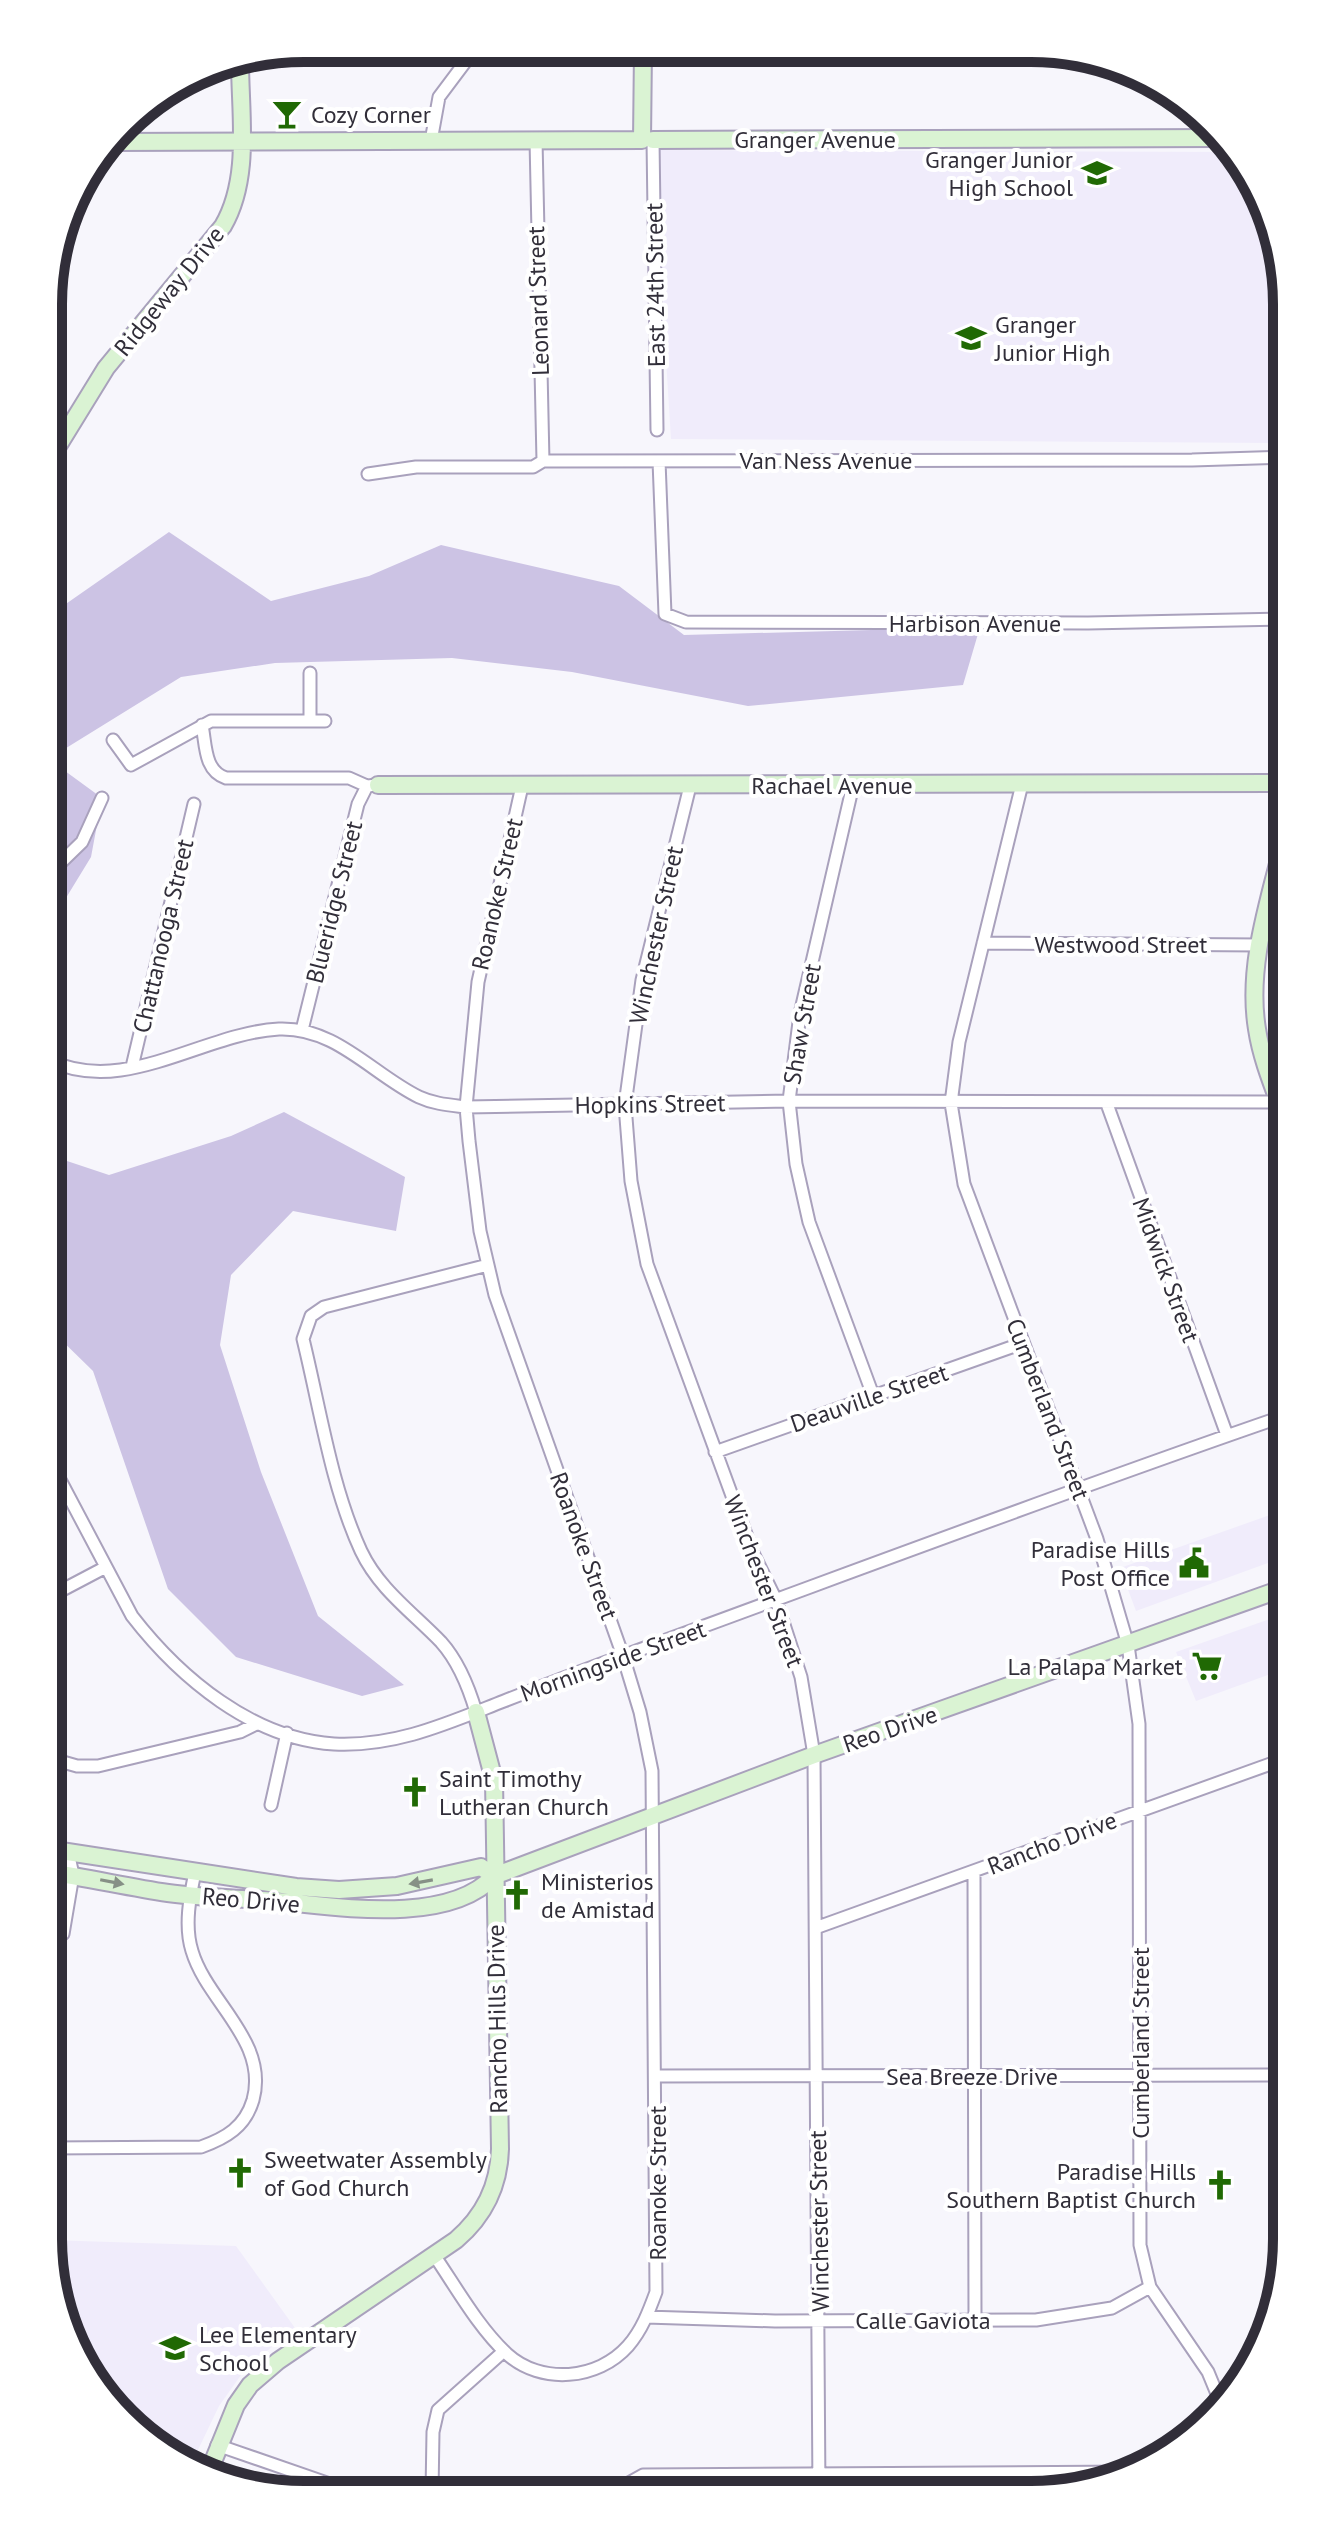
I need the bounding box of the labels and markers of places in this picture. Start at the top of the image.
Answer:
bar icon: Cozy Corner [270,97,304,131]
place label: Cozy Corner [311,99,431,130]
place label: Granger Junior High School [925,144,1073,203]
school or university icon: Granger Junior High School [1080,156,1114,190]
place label: Granger Junior High [994,309,1111,368]
school or university icon: Granger Junior High [954,321,988,355]
place label: Paradise Hills Post Office [1031,1534,1170,1593]
public building icon: Paradise Hills Post Office [1177,1546,1211,1580]
supermarket icon: La Palapa Market [1190,1649,1224,1683]
place label: La Palapa Market [1007,1651,1183,1682]
place label: Saint Timothy Lutheran Church [439,1763,609,1822]
church icon: Saint Timothy Lutheran Church [398,1775,432,1809]
place label: Ministerios de Amistad [541,1866,655,1925]
church icon: Ministerios de Amistad [500,1878,534,1912]
place label: Sweetwater Assembly of God Church [264,2144,487,2203]
church icon: Sweetwater Assembly of God Church [223,2156,257,2190]
place label: Paradise Hills Southern Baptist Church [946,2156,1196,2215]
church icon: Paradise Hills Southern Baptist Church [1203,2168,1237,2202]
place label: Lee Elementary School [199,2319,357,2378]
school or university icon: Lee Elementary School [158,2331,192,2365]

